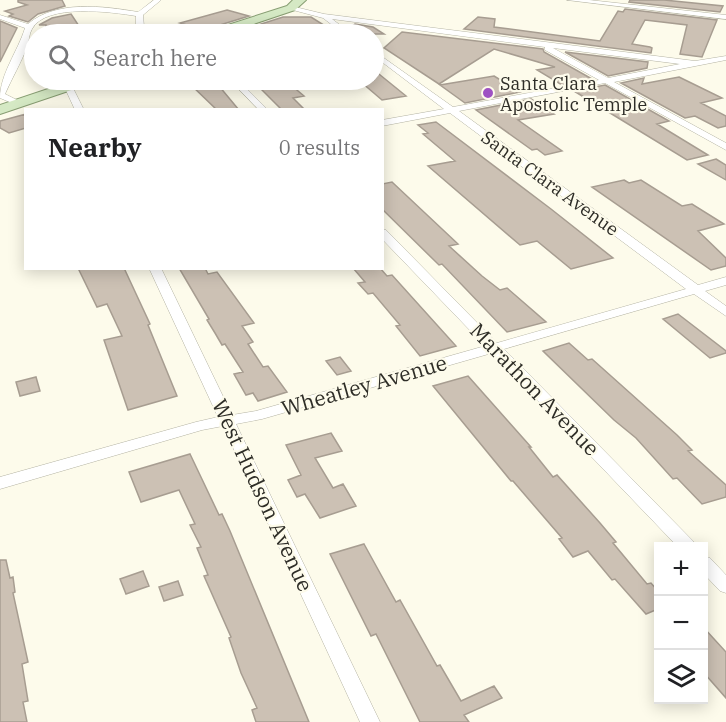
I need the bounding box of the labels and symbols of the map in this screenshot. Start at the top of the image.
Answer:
place label: Santa Clara Apostolic Temple [500,72,647,116]
marker: Santa Clara Apostolic Temple [481,86,495,100]
street label: Santa Clara Avenue [477,125,623,241]
street label: Marathon Avenue [464,316,606,462]
street label: Wheatley Avenue [278,348,450,422]
street label: West Hudson Avenue [206,394,320,596]

